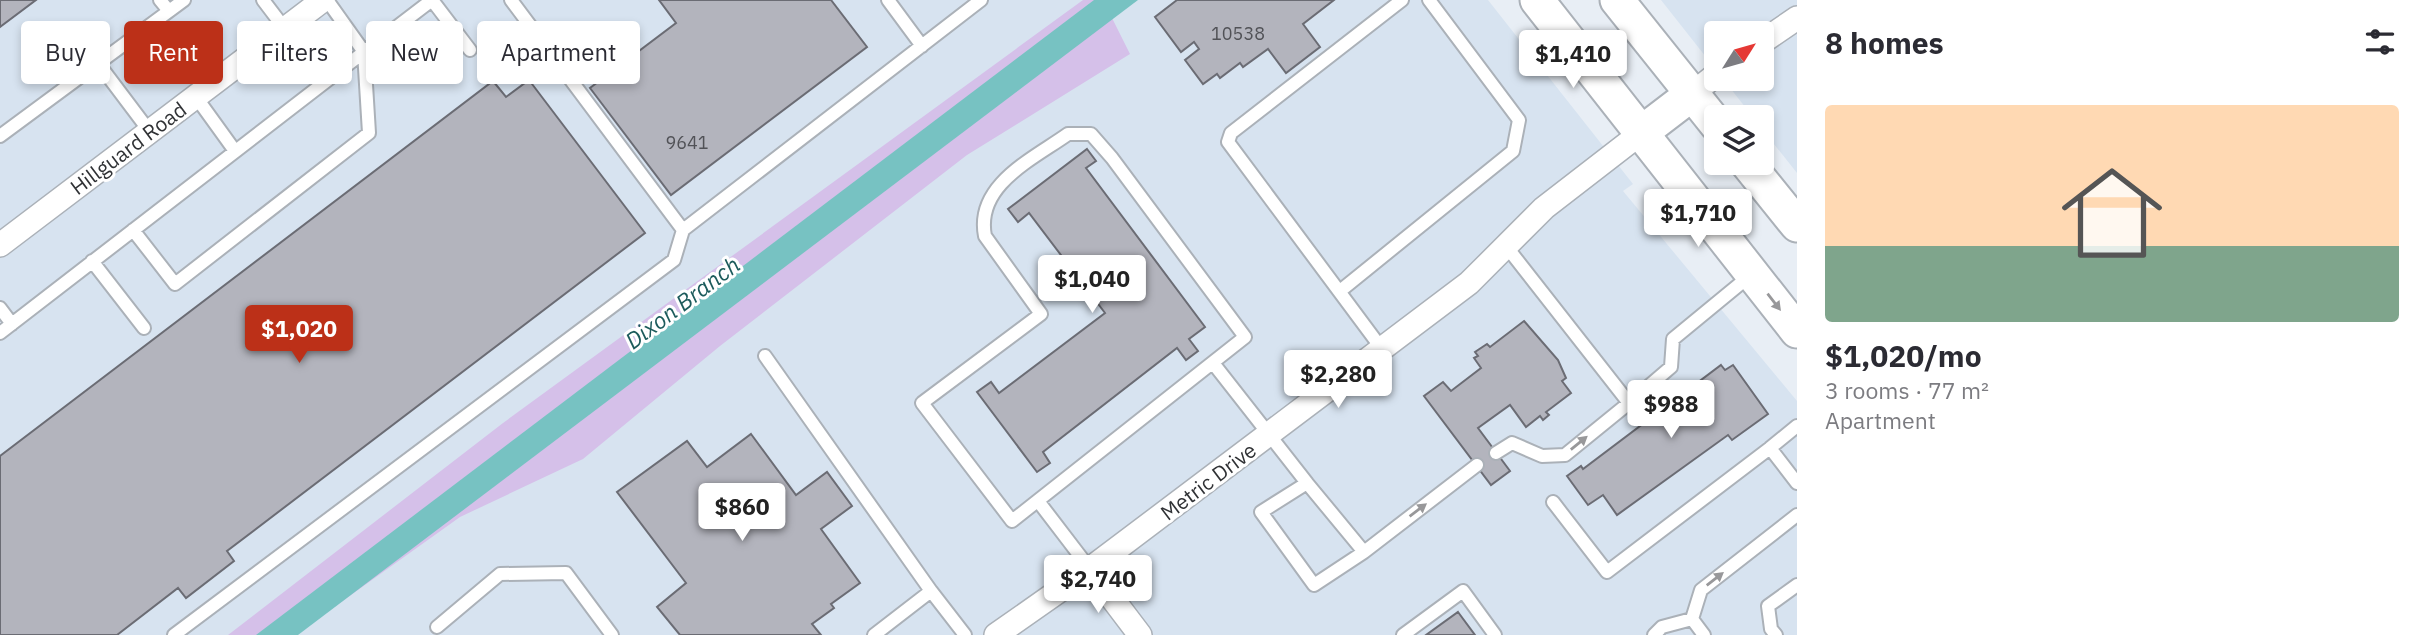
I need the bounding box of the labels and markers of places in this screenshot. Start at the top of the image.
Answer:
pin: $1,410 [1516,31,1630,90]
pin: $1,710 [1641,190,1755,249]
pin: $1,040 [1035,256,1149,315]
pin: $1,020 [242,306,356,365]
pin: $2,280 [1281,350,1395,410]
pin: $988 [1630,380,1712,440]
pin: $860 [701,484,783,543]
pin: $2,740 [1041,556,1155,615]

